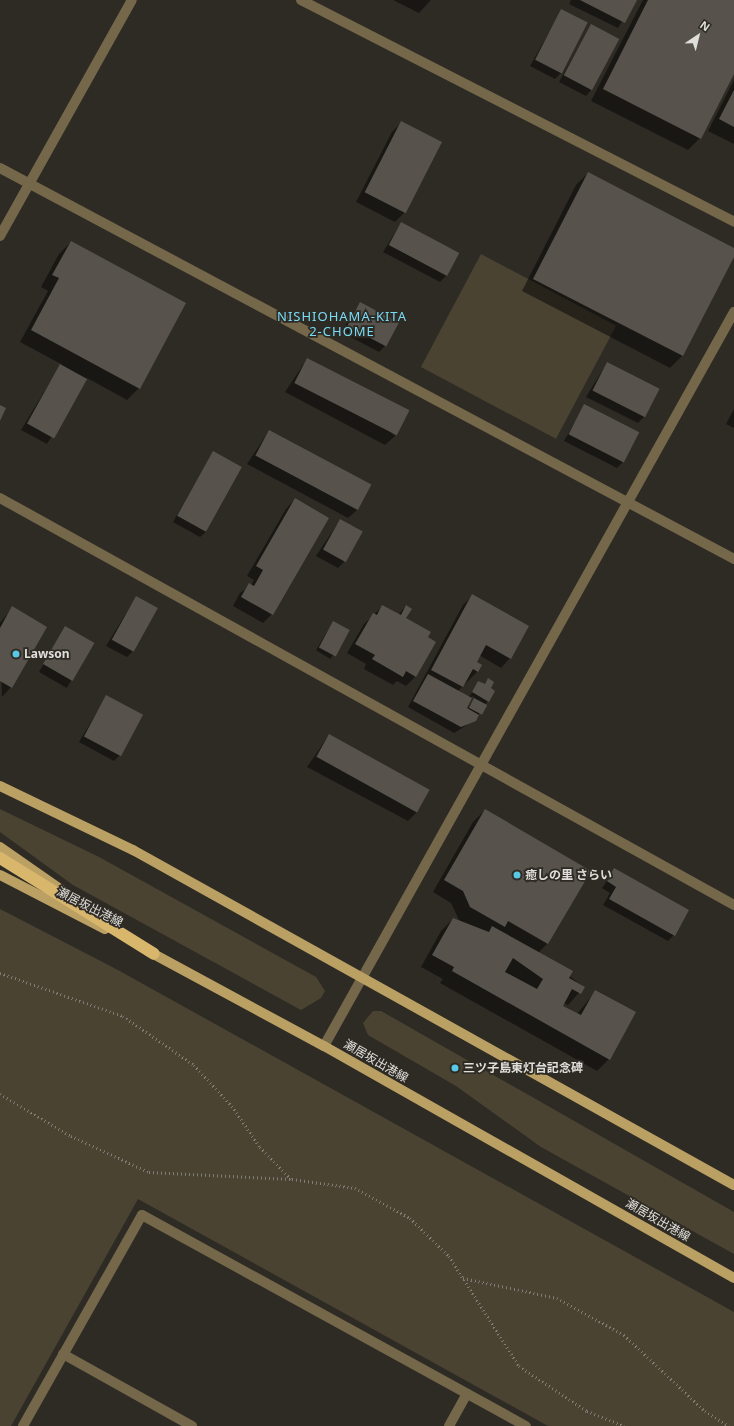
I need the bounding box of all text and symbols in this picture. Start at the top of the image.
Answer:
north arrow [678,16,718,56]
text: N [697,17,713,34]
district label: NISHIOHAMA-KITA 2-CHOME [277,309,407,340]
place label: Lawson [24,647,69,661]
marker: Lawson [11,649,21,659]
place label: 癒しの里 さらい [525,868,612,882]
marker: 癒しの里 さらい [512,870,522,880]
street label: 瀬居坂出港線 [55,884,125,930]
street label: 瀬居坂出港線 [341,1037,411,1085]
place label: 三ツ子島東灯台記念碑 [463,1061,583,1075]
marker: 三ツ子島東灯台記念碑 [450,1063,460,1073]
street label: 瀬居坂出港線 [623,1196,693,1244]

